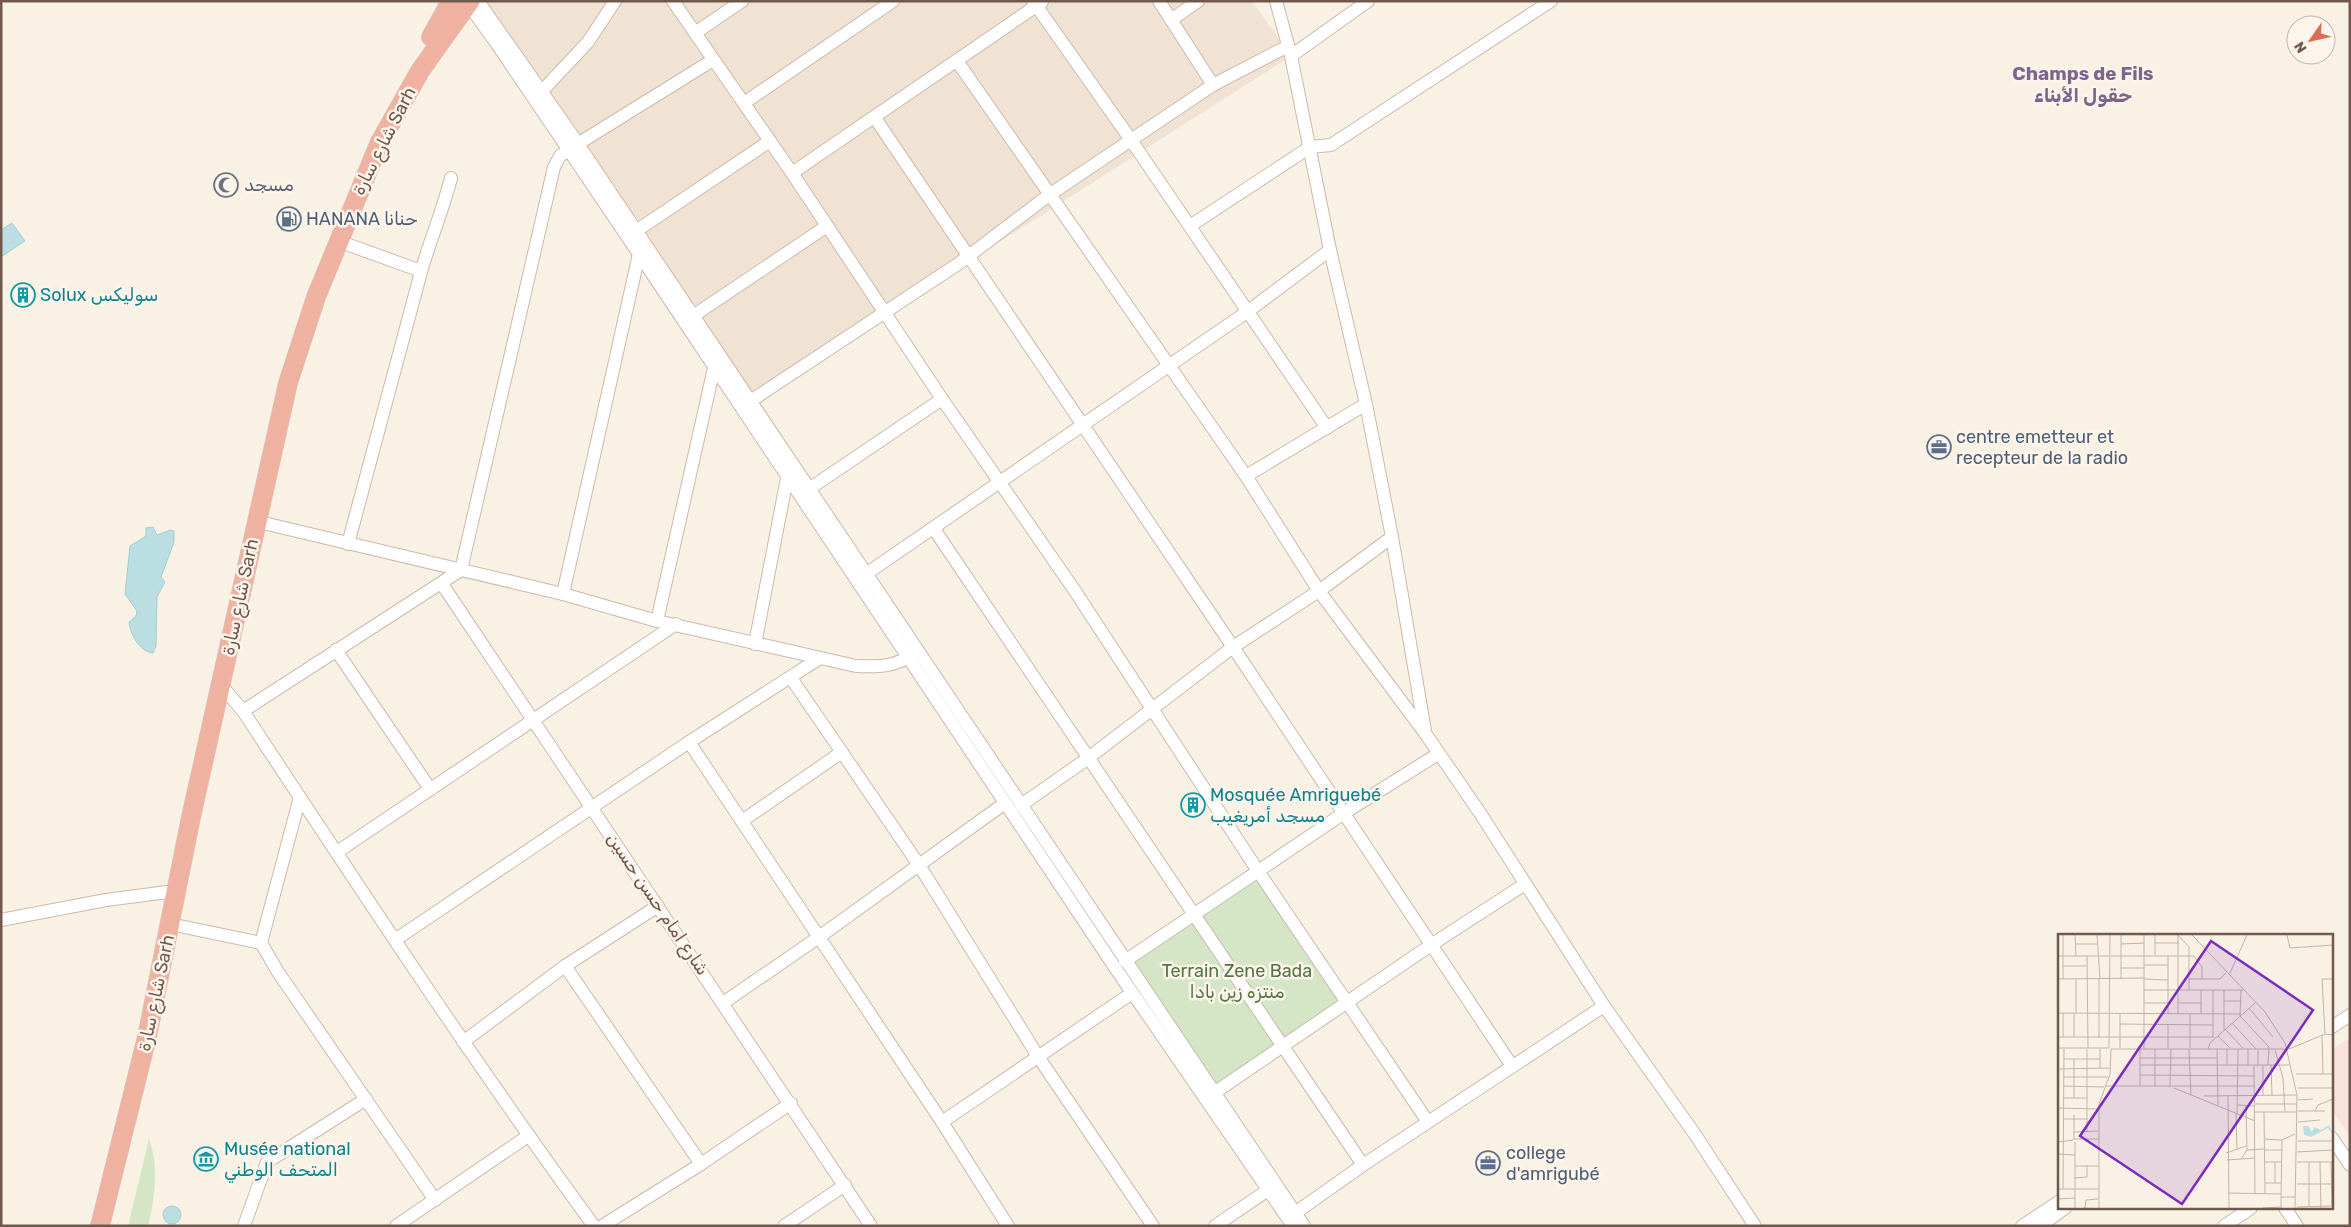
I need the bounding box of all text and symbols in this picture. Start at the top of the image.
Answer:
north arrow [2286,15,2336,65]
text: N [2291,38,2311,56]
district label: Champs de Fils حقول الأبناء [2012,62,2154,107]
street label: شارع سارة Sarh [347,83,422,199]
mosque icon: مسجد [213,172,239,198]
place label: مسجد [244,174,294,196]
fuel station icon: HANANA حنانا [276,206,302,232]
place label: HANANA حنانا [306,208,418,230]
building icon: Solux سوليكس [10,282,36,308]
place label: Solux سوليكس [40,284,158,306]
place label: centre emetteur et recepteur de la radio [1956,426,2128,469]
office icon: centre emetteur et recepteur de la radio [1926,434,1952,460]
street label: شارع سارة Sarh [217,537,264,657]
place label: Mosquée Amriguebé مسجد أمريغيب [1210,784,1381,827]
building icon: Mosquée Amriguebé مسجد أمريغيب [1180,792,1206,818]
street label: شارع امام حسن حسين [601,829,714,980]
street label: شارع سارة Sarh [133,933,180,1053]
inset map [2058,934,2334,1210]
park label: Terrain Zene Bada منتزه زين بادا [1162,960,1312,1003]
place label: Musée national المتحف الوطني [224,1138,351,1183]
place label: college d'amrigubé [1506,1142,1600,1185]
museum icon: Musée national المتحف الوطني [193,1146,219,1172]
office icon: college d'amrigubé [1475,1150,1501,1176]

